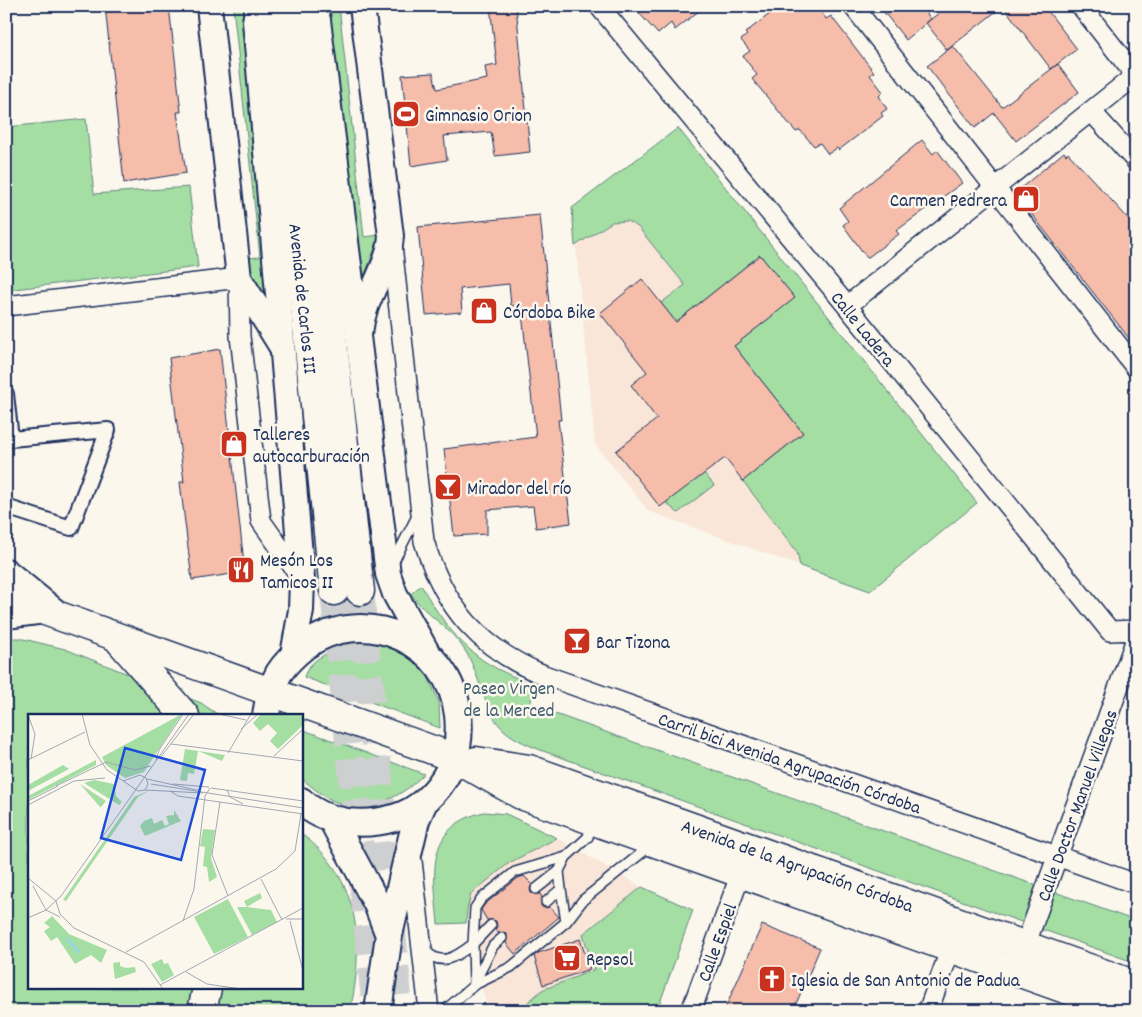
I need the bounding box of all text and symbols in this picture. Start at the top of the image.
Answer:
sports icon: Gimnasio Orion [391,99,421,129]
place label: Gimnasio Orion [425,104,532,131]
shop icon: Carmen Pedrera [1011,184,1041,214]
place label: Carmen Pedrera [890,189,1008,216]
street label: Avenida de Carlos III [279,222,322,376]
street label: Calle Ladera [822,287,901,375]
shop icon: Córdoba Bike [469,296,499,326]
place label: Córdoba Bike [503,301,595,328]
place label: Talleres autocarburación [253,423,370,472]
shop icon: Talleres autocarburación [219,429,249,459]
bar icon: Mirador del río [433,472,463,502]
place label: Mirador del río [467,477,571,504]
place label: Mesón Los Tamicos II [260,549,333,598]
restaurant icon: Mesón Los Tamicos II [226,555,256,585]
bar icon: Bar Tizona [562,626,592,656]
place label: Bar Tizona [596,631,671,658]
park label: Paseo Virgen de la Merced [463,677,555,726]
street label: Calle Doctor Manuel Villegas [1032,707,1127,906]
street label: Carril bici Avenida Agrupación Córdoba [654,708,925,823]
inset map [28,714,302,990]
street label: Avenida de la Agrupación Córdoba [677,814,917,922]
street label: Calle Espiel [693,900,746,986]
supermarket icon: Repsol [552,943,582,973]
place label: Repsol [586,948,634,975]
church icon: Iglesia de San Antonio de Padua [757,964,787,994]
place label: Iglesia de San Antonio de Padua [791,969,1021,996]

